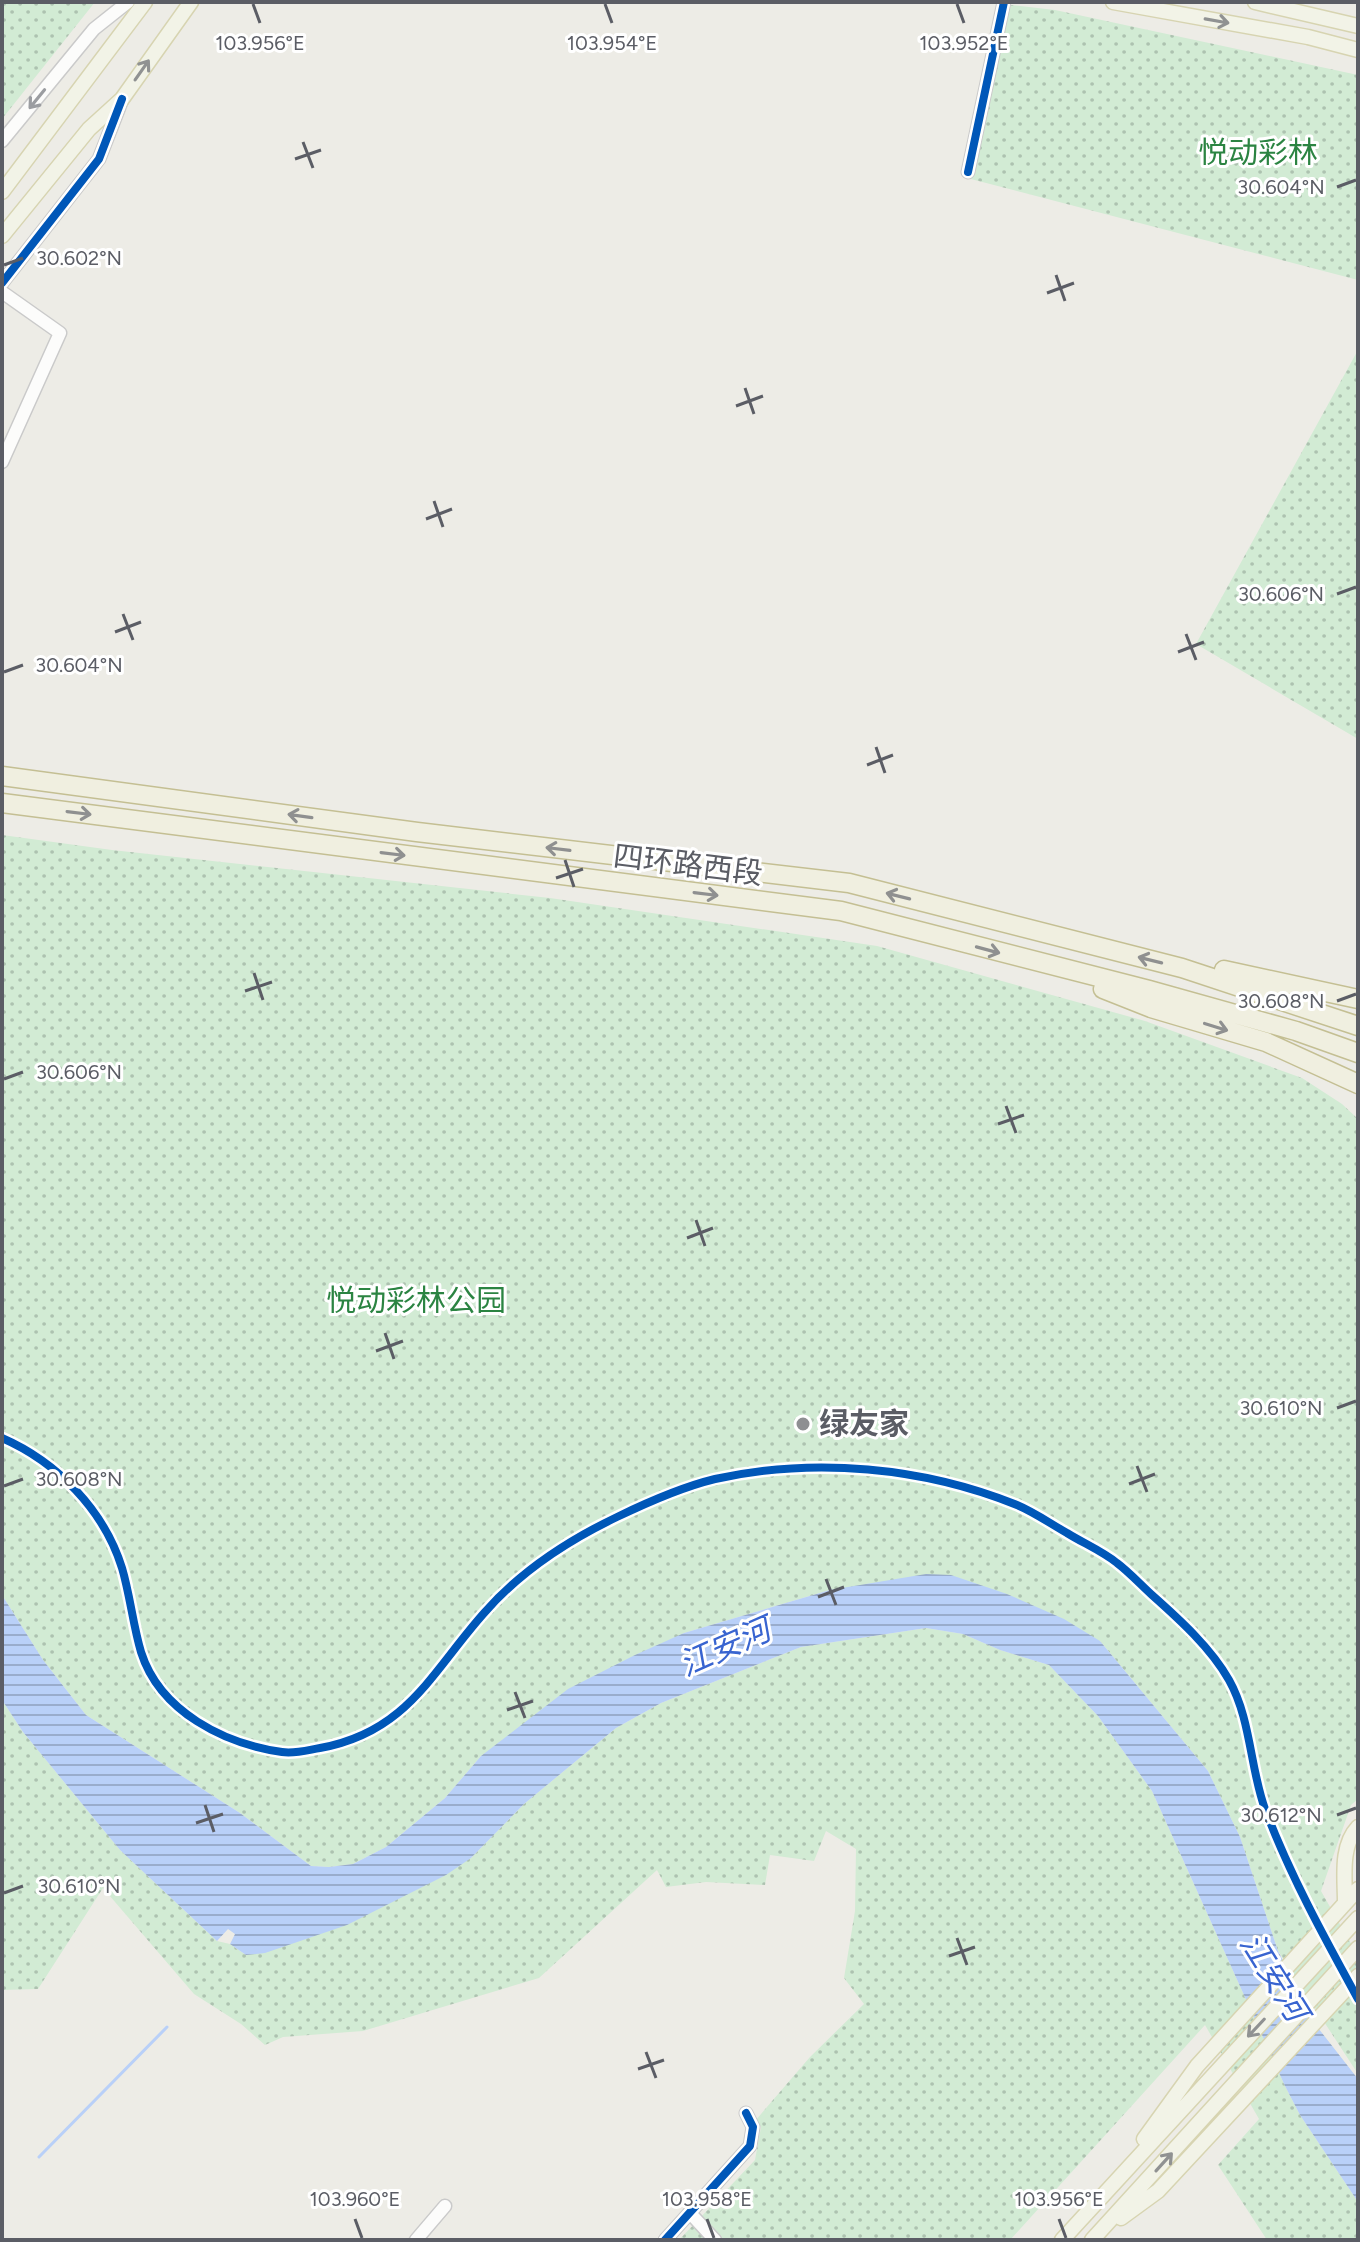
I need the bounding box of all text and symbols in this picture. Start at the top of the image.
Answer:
one-way arrow [1204,14,1230,29]
text: 103.956°E [215,31,305,55]
text: 103.954°E [567,31,657,55]
text: 103.952°E [919,31,1009,55]
one-way arrow [134,59,150,81]
one-way arrow [28,88,45,109]
park label: 悦动彩林 [1198,134,1318,171]
text: 30.604°N [1237,175,1325,199]
text: 30.602°N [36,246,122,270]
text: 30.606°N [1238,582,1324,606]
text: 30.604°N [35,653,123,677]
one-way arrow [65,806,92,821]
one-way arrow [288,808,313,823]
street label: 四环路西段 [611,837,765,892]
one-way arrow [545,842,572,857]
one-way arrow [380,847,405,862]
one-way arrow [692,886,719,901]
one-way arrow [886,887,912,902]
one-way arrow [975,943,1000,958]
one-way arrow [1138,951,1164,966]
text: 30.608°N [1237,989,1325,1013]
one-way arrow [1202,1020,1228,1035]
text: 30.606°N [36,1060,122,1084]
park label: 悦动彩林公园 [326,1282,506,1319]
text: 30.610°N [1239,1396,1323,1420]
place label: 绿友家 [819,1405,909,1442]
marker: 绿友家 [794,1415,812,1433]
text: 30.608°N [35,1467,123,1491]
water label: 江安河 [673,1608,782,1684]
text: 30.612°N [1240,1803,1322,1827]
text: 30.610°N [37,1874,121,1898]
water label: 江安河 [1232,1926,1319,2033]
one-way arrow [1247,2018,1265,2038]
one-way arrow [1154,2152,1172,2172]
text: 103.960°E [310,2187,400,2211]
text: 103.958°E [662,2187,752,2211]
text: 103.956°E [1014,2187,1104,2211]

